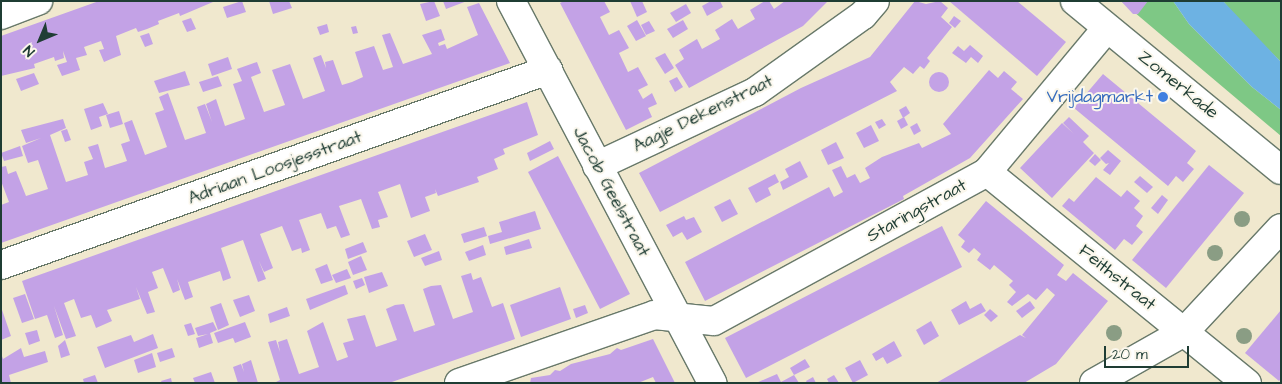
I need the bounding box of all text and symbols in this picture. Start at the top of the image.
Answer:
north arrow [15,15,65,65]
text: N [19,40,40,61]
street label: Zomerkade [1133,46,1223,124]
street label: Aagje Dekenstraat [629,71,777,157]
place label: Vrijdagmarkt [1047,86,1153,108]
marker: Vrijdagmarkt [1157,91,1169,103]
street label: Jacob Geelstraat [568,123,654,261]
street label: Adriaan Loosjesstraat [185,126,365,210]
street label: Staringstraat [863,175,971,247]
street label: Feithstraat [1074,240,1160,316]
scale bar [1107,336,1192,368]
text: 20 m [1112,344,1148,365]

